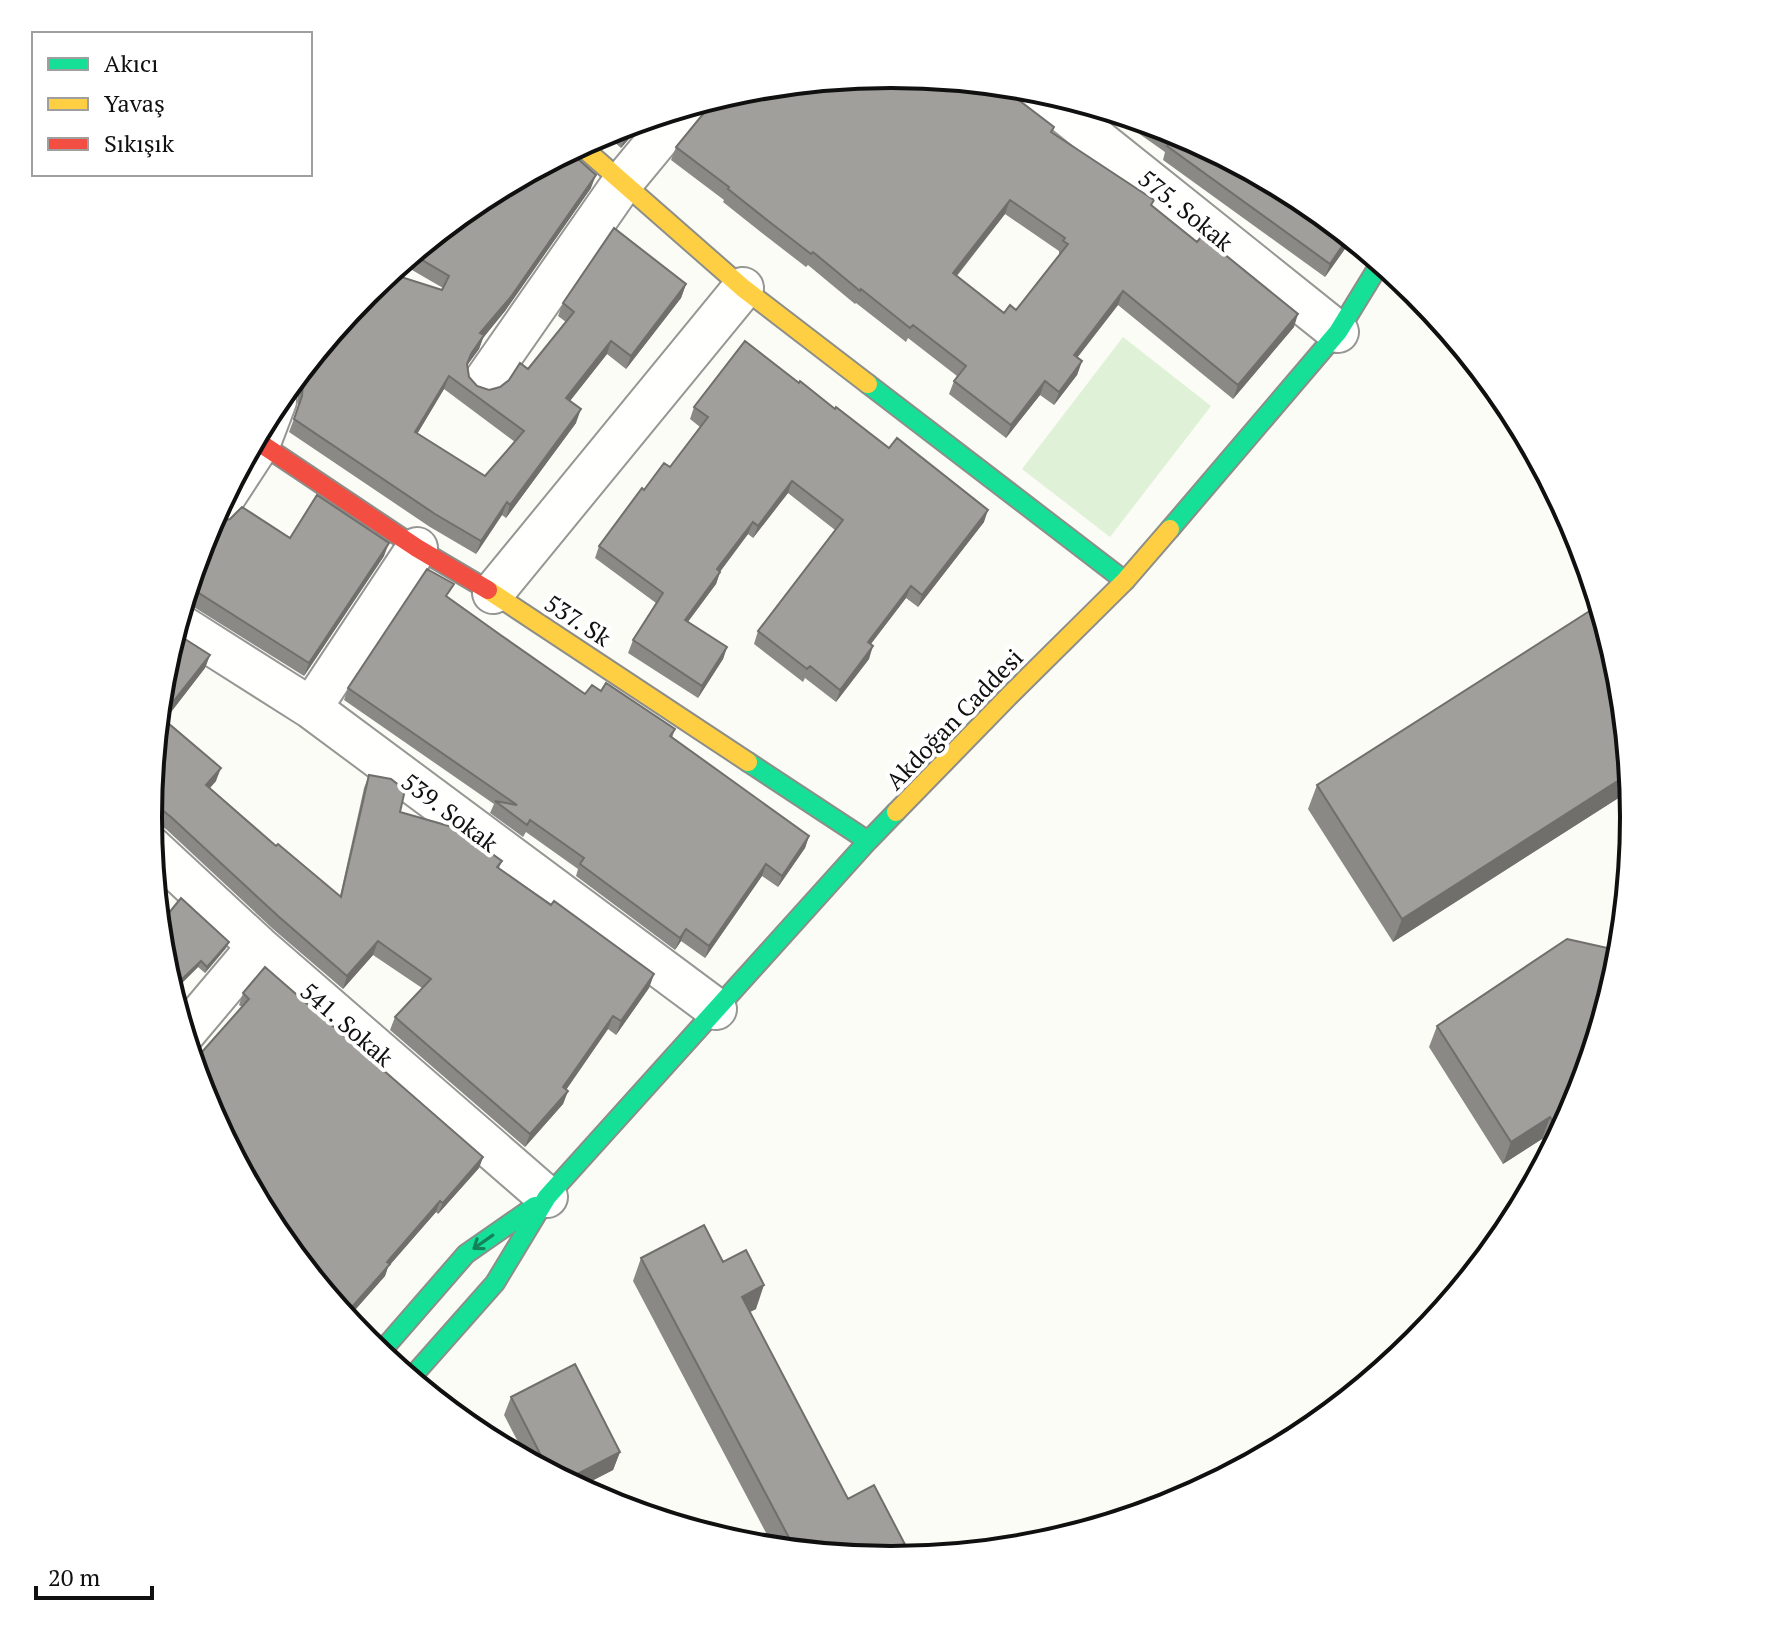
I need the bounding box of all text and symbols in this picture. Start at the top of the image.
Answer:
legend [32,32,312,176]
text: Akıcı [104,47,158,79]
text: Yavaş [104,87,165,119]
text: Sıkışık [104,127,175,159]
street label: 575. Sokak [1132,162,1240,258]
street label: 537. Sk [539,587,618,654]
street label: Akdoğan Caddesi [879,642,1029,796]
street label: 539. Sokak [395,765,505,859]
street label: 541. Sokak [294,975,401,1074]
one-way arrow [472,1234,494,1250]
scale bar [36,1550,152,1600]
text: 20 m [48,1561,100,1593]

